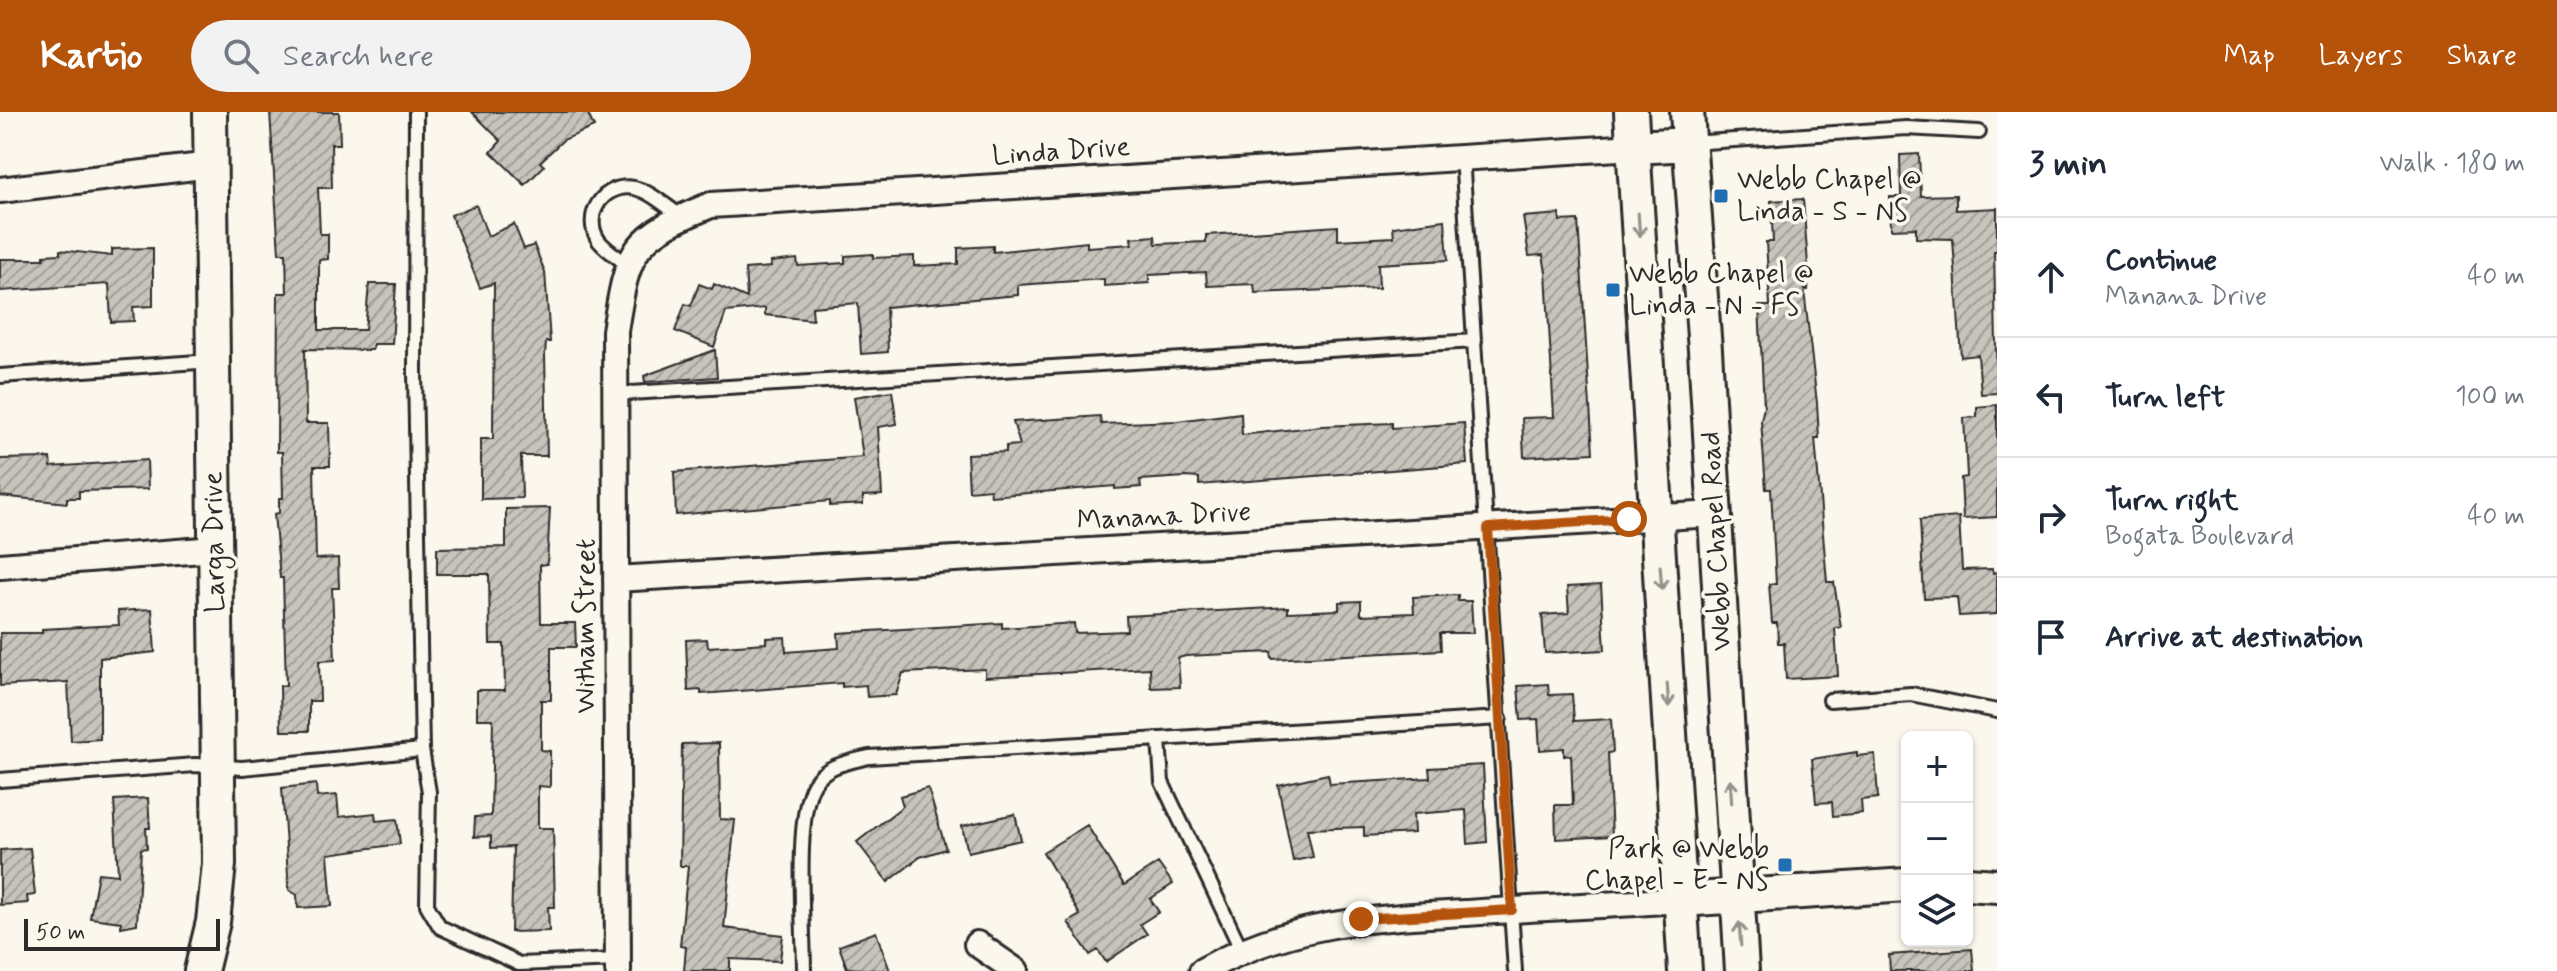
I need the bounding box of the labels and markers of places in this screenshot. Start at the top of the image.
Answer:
place label: Webb Chapel @ Linda - S - NS [1737,162,1922,231]
marker: Webb Chapel @ Linda - S - NS [1712,187,1730,205]
place label: Webb Chapel @ Linda - N - FS [1629,256,1814,325]
marker: Webb Chapel @ Linda - N - FS [1604,281,1622,299]
place label: Park @ Webb Chapel - E - NS [1585,831,1769,900]
marker: Park @ Webb Chapel - E - NS [1776,856,1794,874]

